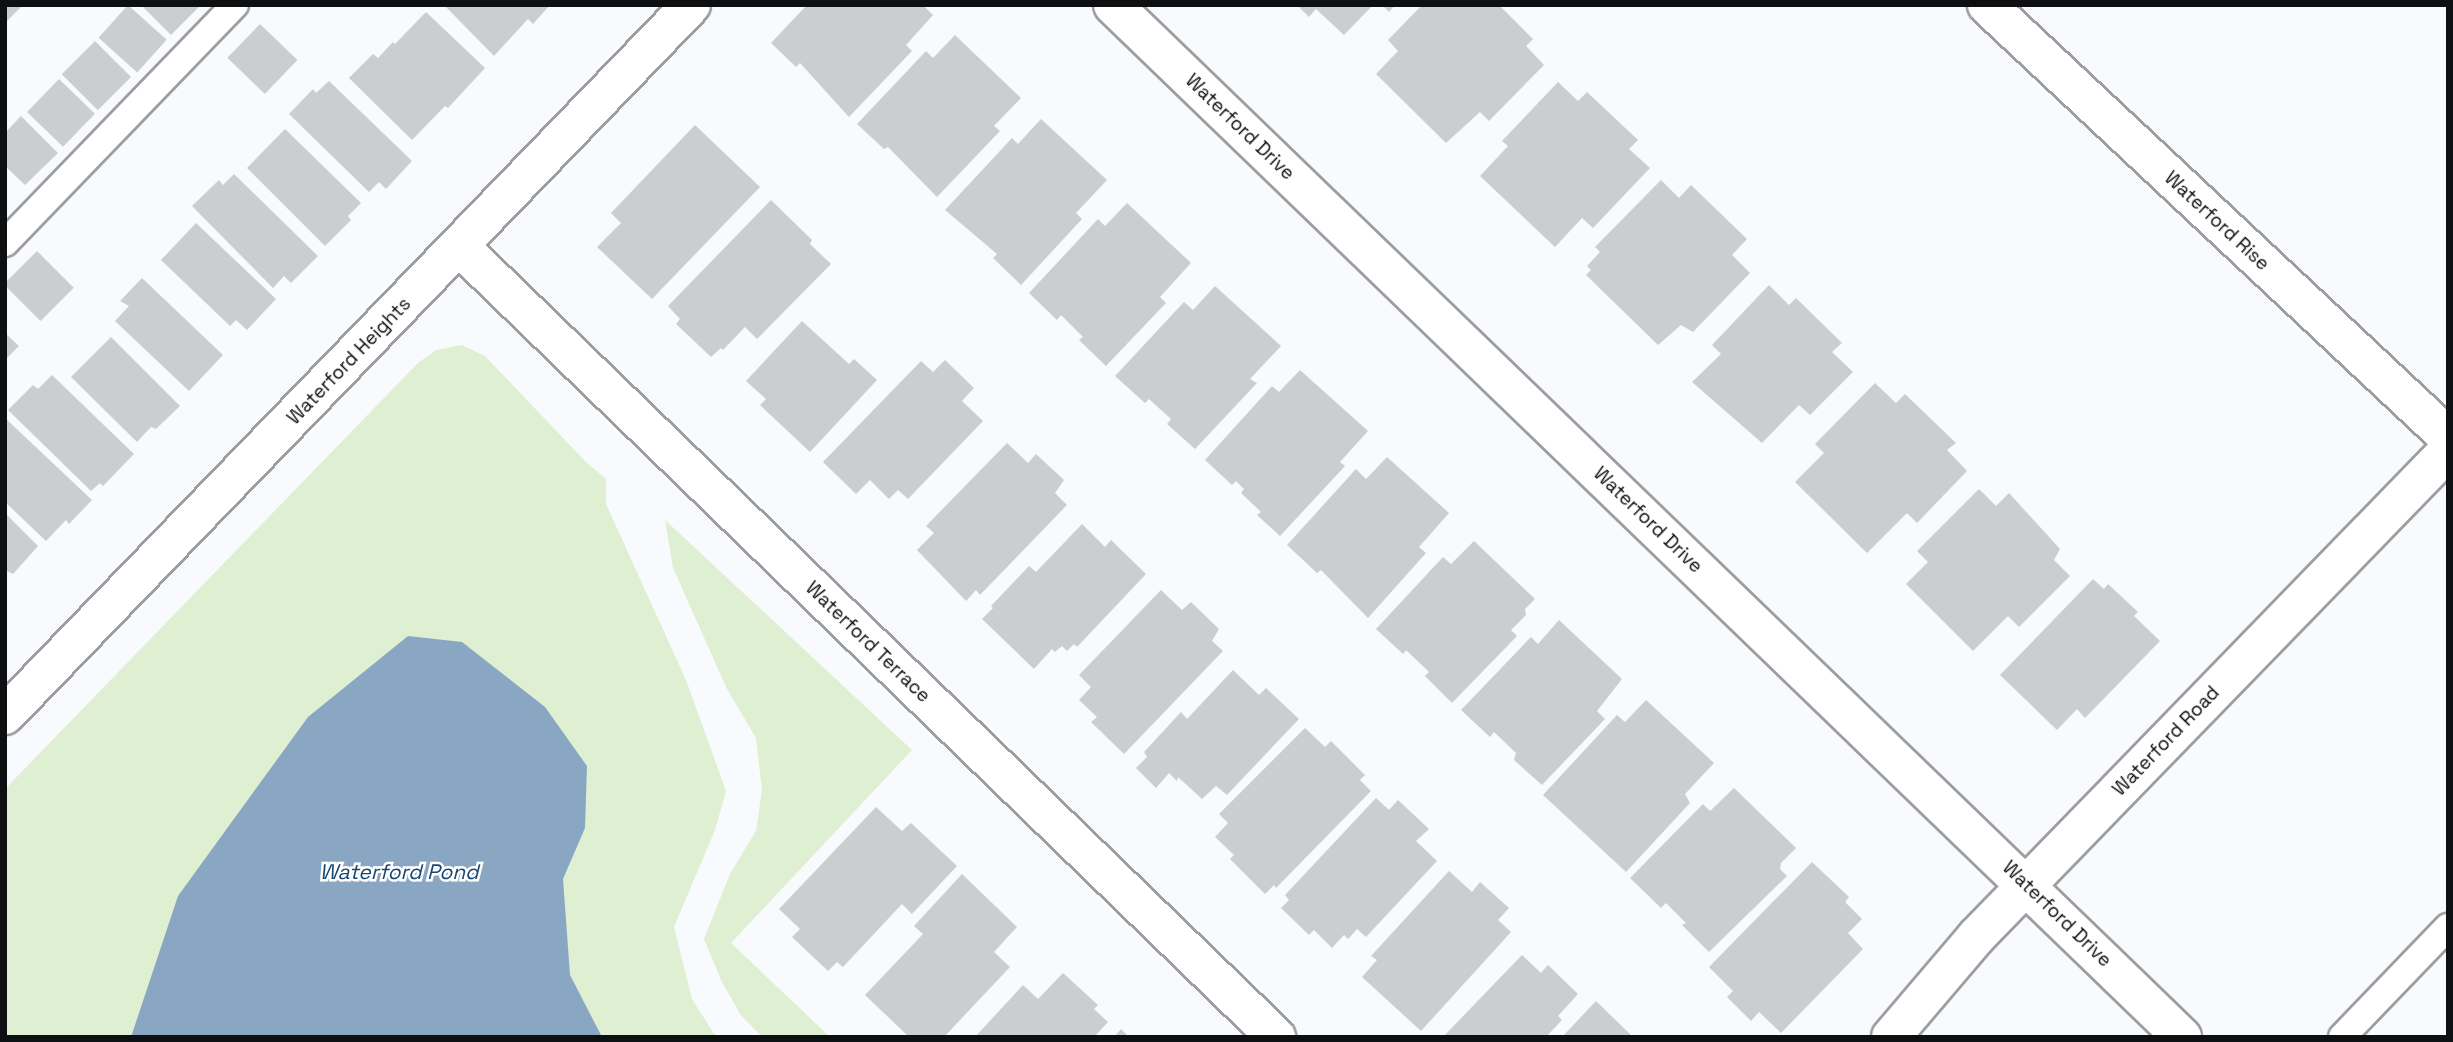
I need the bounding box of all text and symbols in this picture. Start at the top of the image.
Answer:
street label: Waterford Drive [1181,69,1299,185]
street label: Waterford Rise [2160,167,2274,275]
street label: Waterford Heights [282,293,416,429]
street label: Waterford Drive [1589,462,1707,578]
street label: Waterford Terrace [801,576,935,708]
street label: Waterford Road [2108,681,2224,801]
street label: Waterford Drive [1998,856,2116,972]
water label: Waterford Pond [319,859,479,885]

